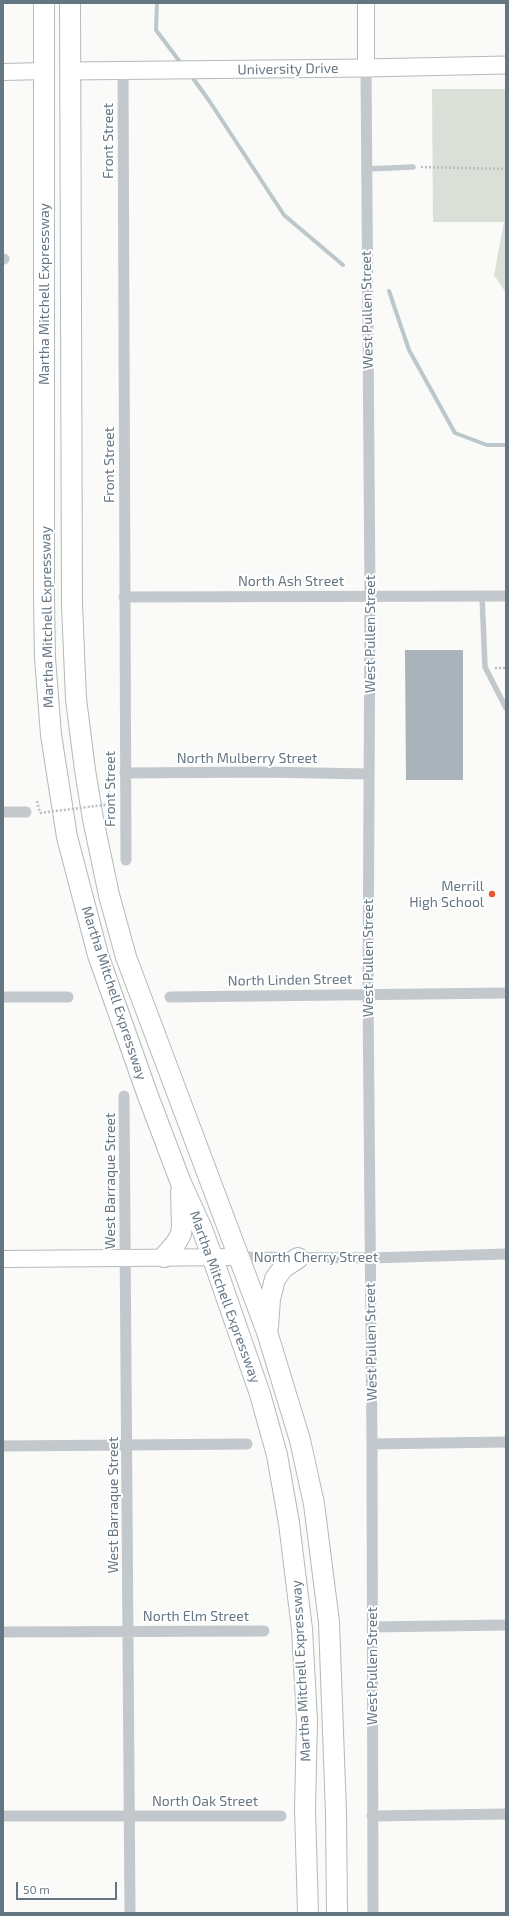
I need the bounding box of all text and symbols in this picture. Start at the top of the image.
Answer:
street label: University Drive [237,60,339,78]
street label: Front Street [100,103,116,179]
street label: Martha Mitchell Expressway [36,203,52,385]
street label: West Pullen Street [358,251,376,369]
street label: Front Street [101,427,117,503]
street label: Martha Mitchell Expressway [37,526,57,708]
street label: North Ash Street [238,573,344,589]
street label: West Pullen Street [362,575,378,693]
street label: North Mulberry Street [177,750,317,766]
street label: Front Street [102,751,118,827]
place label: Merrill High School [409,878,484,910]
marker: Merrill High School [487,889,497,899]
street label: West Pullen Street [360,899,376,1017]
street label: Martha Mitchell Expressway [78,904,150,1082]
street label: North Linden Street [228,971,352,989]
street label: West Barraque Street [102,1113,118,1249]
street label: Martha Mitchell Expressway [186,1209,264,1385]
street label: North Cherry Street [254,1249,378,1265]
street label: West Pullen Street [362,1283,380,1401]
street label: West Barraque Street [105,1437,121,1573]
street label: Martha Mitchell Expressway [288,1580,314,1762]
street label: West Pullen Street [364,1607,380,1725]
street label: North Elm Street [143,1608,249,1624]
street label: North Oak Street [152,1793,258,1809]
scale bar [18,1874,119,1900]
text: 50 m [23,1882,50,1896]

